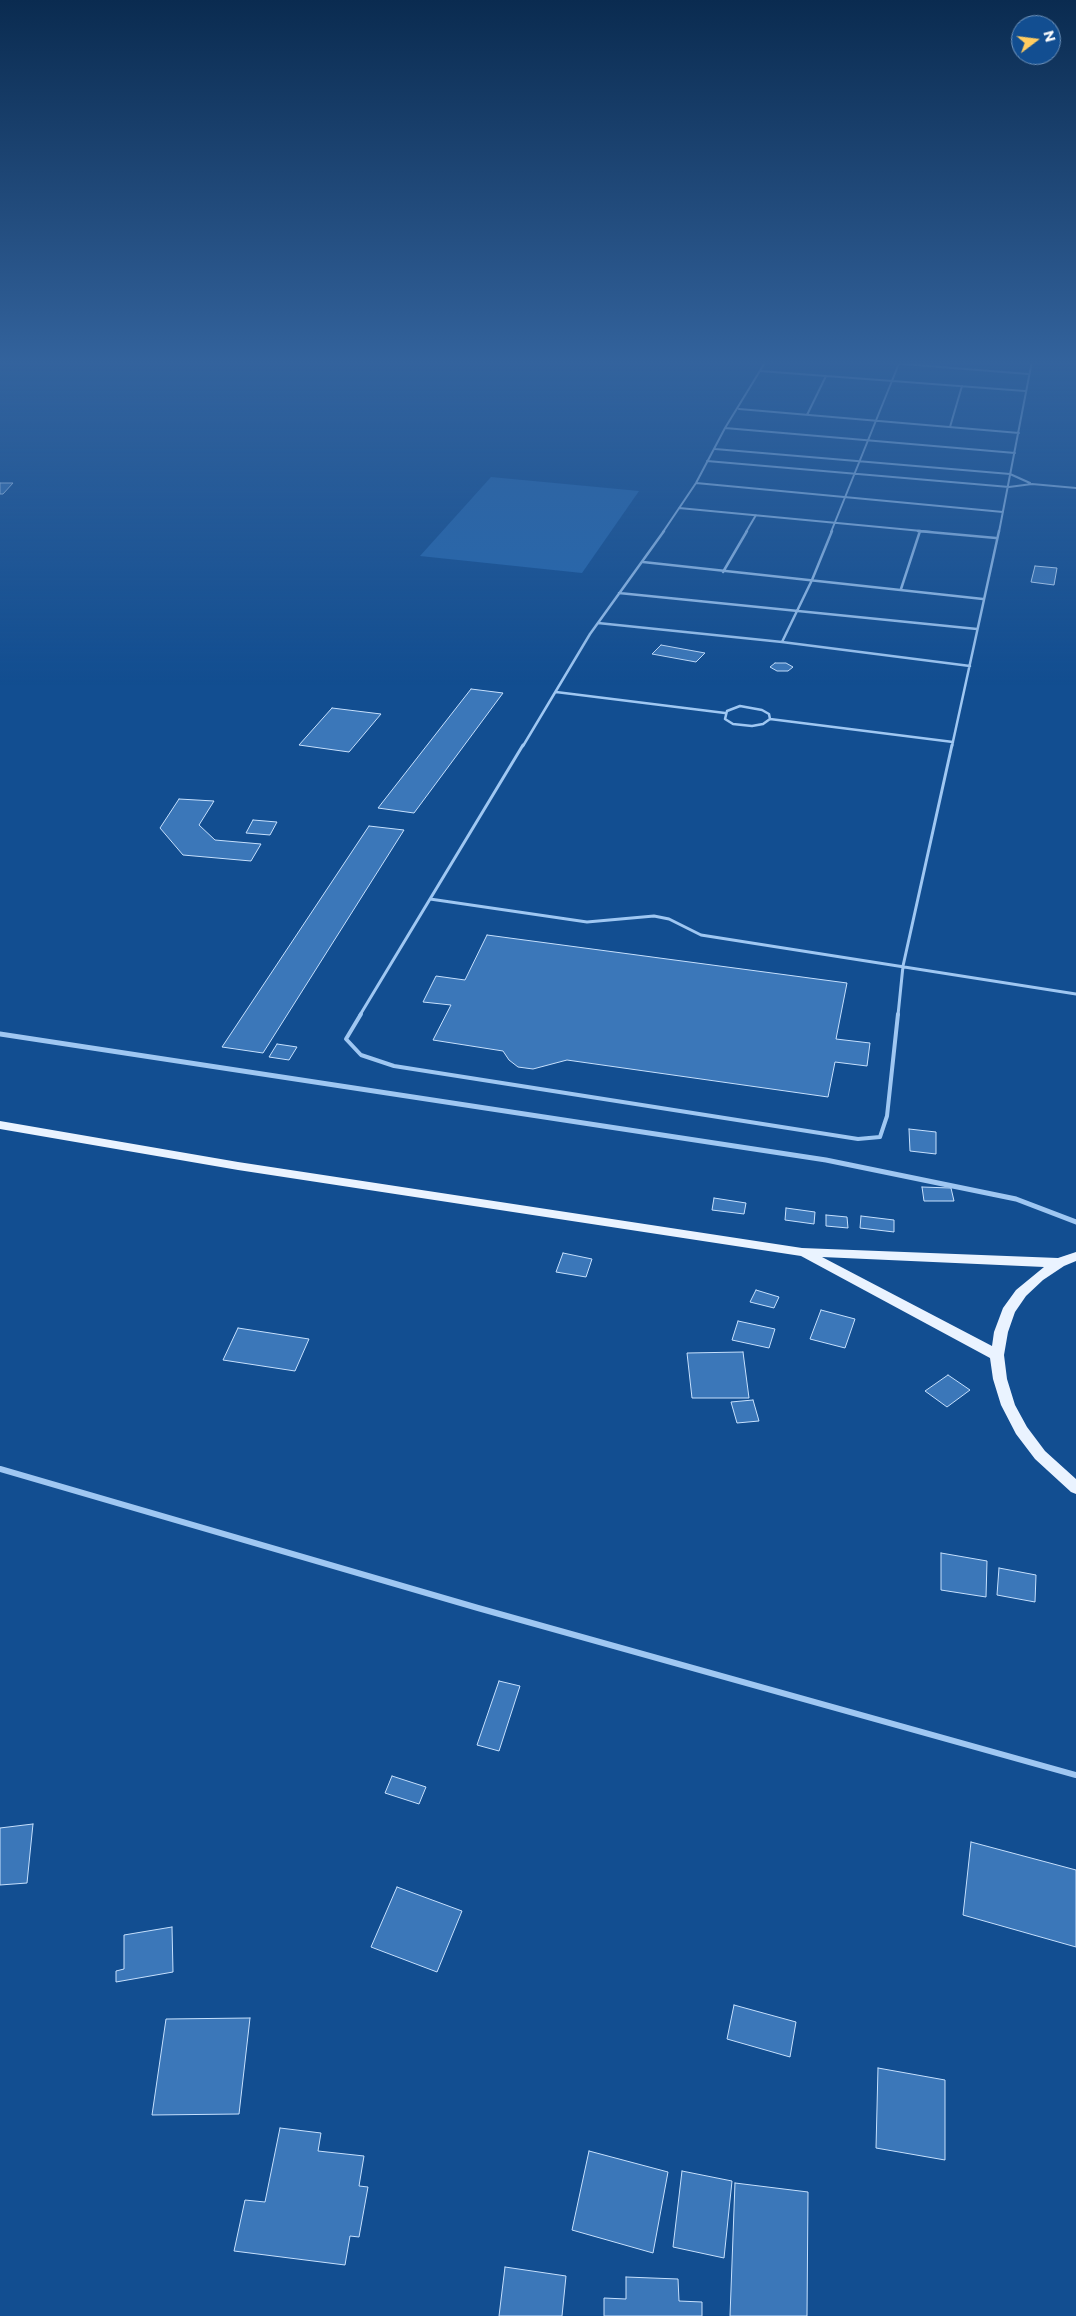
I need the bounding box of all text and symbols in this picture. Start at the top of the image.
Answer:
north arrow [1011,15,1061,65]
text: N [1039,29,1060,44]

